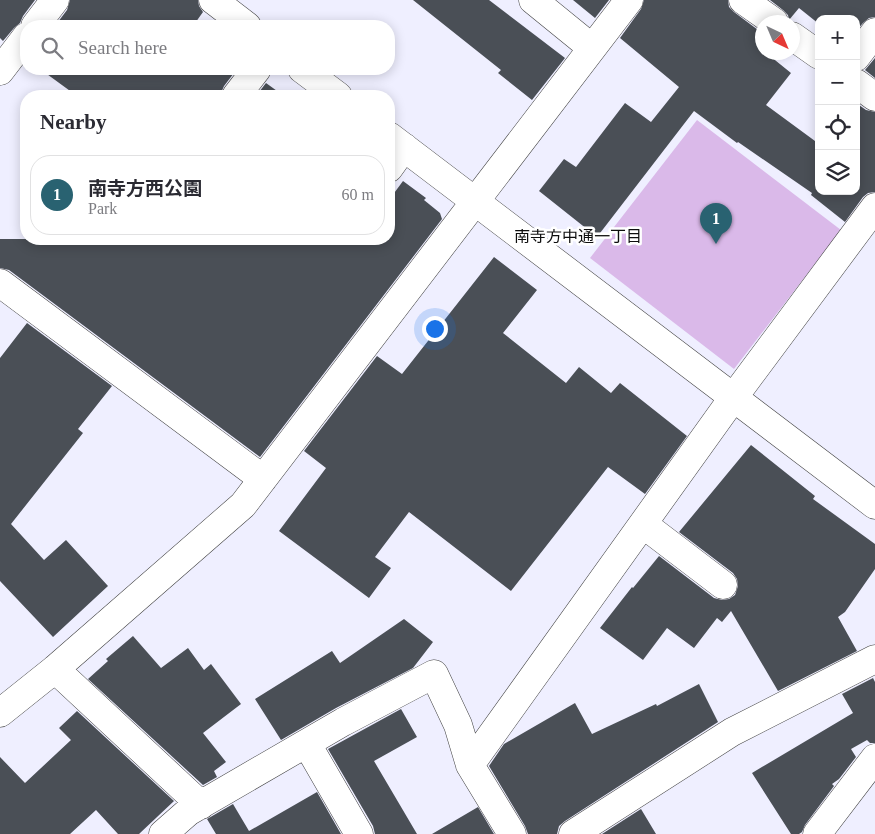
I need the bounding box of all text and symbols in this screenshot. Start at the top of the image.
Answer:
north arrow [755,15,800,60]
map controls [815,15,860,195]
button: + [815,15,860,60]
search box [20,20,395,75]
icon: search [38,34,66,62]
text: Search here [78,37,167,58]
button: − [815,60,860,105]
button: locate [815,105,860,150]
text: Nearby [40,110,107,134]
button: layers [815,150,860,195]
text: 南寺方西公園 [88,178,202,199]
text: 1 [53,186,61,203]
text: 60 m [342,186,374,203]
text: Park [88,200,117,217]
pin: 1 [700,203,732,244]
district label: 南寺方中通一丁目 [514,228,642,245]
your location [422,316,448,342]

